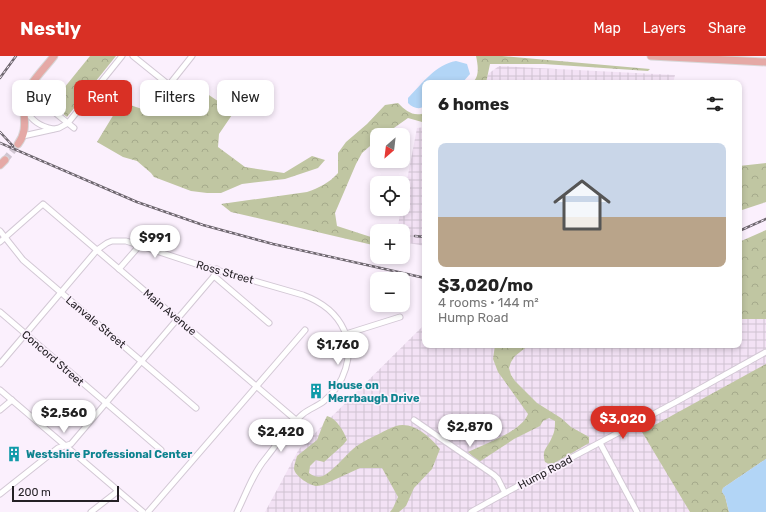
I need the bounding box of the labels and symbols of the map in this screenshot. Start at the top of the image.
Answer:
north arrow [370,128,410,168]
pin: $991 [131,225,179,259]
street label: Ross Street [195,258,256,287]
street label: Main Avenue [141,286,199,338]
street label: Lanvale Street [63,294,129,352]
street label: Concord Street [19,328,87,389]
pin: $1,760 [305,332,371,366]
place label: House on Merrbaugh Drive [328,379,420,405]
building icon: House on Merrbaugh Drive [307,382,325,400]
pin: $2,560 [31,400,97,434]
pin: $3,020 [590,406,656,440]
pin: $2,870 [437,414,503,448]
pin: $2,420 [248,419,314,453]
building icon: Westshire Professional Center [5,445,23,463]
place label: Westshire Professional Center [26,448,192,461]
street label: Hump Road [516,453,575,492]
scale bar [12,484,119,503]

